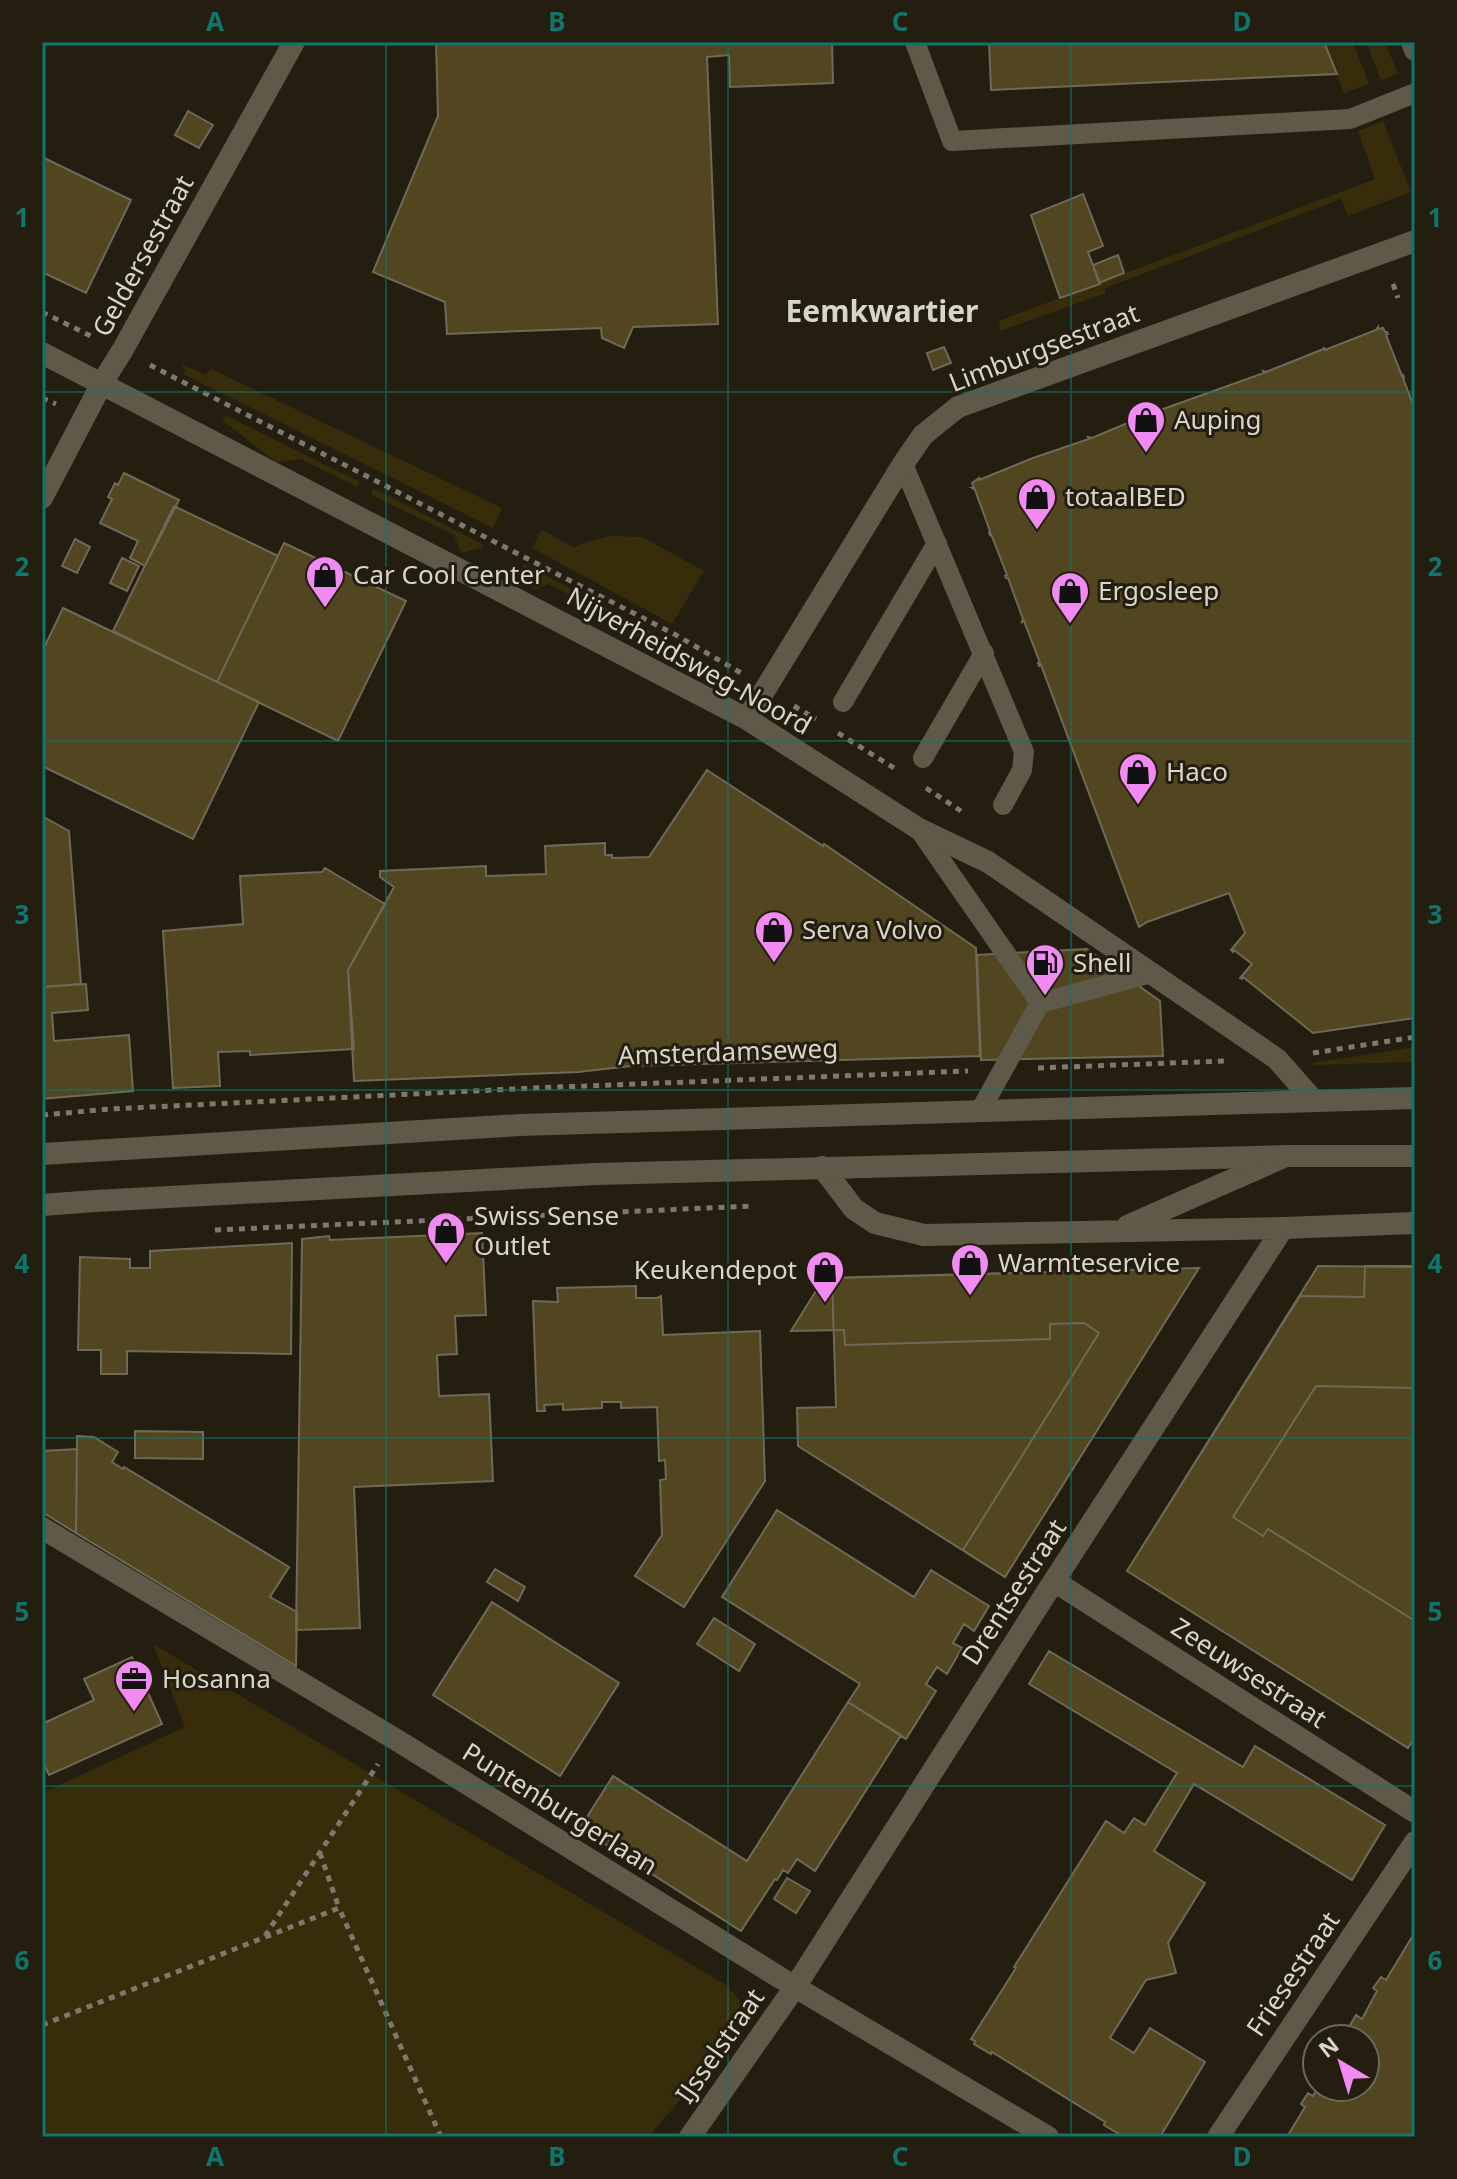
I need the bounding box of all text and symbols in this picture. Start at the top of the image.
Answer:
text: A [206,3,224,39]
text: B [548,3,566,39]
text: C [892,3,908,39]
text: D [1232,3,1252,39]
street label: Geldersestraat [83,168,201,343]
text: 1 [15,199,29,235]
text: 1 [1428,199,1442,235]
district label: Eemkwartier [786,290,979,331]
street label: Limburgsestraat [943,294,1144,400]
shop icon: Auping [1125,399,1167,454]
place label: Auping [1174,401,1261,437]
shop icon: totaalBED [1016,476,1058,531]
place label: totaalBED [1065,478,1186,514]
text: 2 [15,548,30,584]
text: 2 [1428,548,1443,584]
shop icon: Car Cool Center [304,554,346,609]
place label: Car Cool Center [353,556,545,592]
shop icon: Ergosleep [1049,570,1091,625]
place label: Ergosleep [1098,572,1219,608]
street label: Nijverheidsweg-Noord [561,578,818,742]
shop icon: Haco [1117,751,1159,806]
place label: Haco [1166,753,1228,789]
text: 3 [15,896,29,932]
text: 3 [1428,896,1442,932]
shop icon: Serva Volvo [753,909,795,964]
place label: Serva Volvo [802,911,943,947]
fuel station icon: Shell [1024,942,1066,997]
place label: Shell [1073,944,1131,980]
street label: Amsterdamseweg [617,1029,839,1073]
place label: Swiss Sense Outlet [474,1197,619,1263]
shop icon: Swiss Sense Outlet [425,1210,467,1265]
shop icon: Warmteservice [949,1242,991,1297]
place label: Warmteservice [998,1244,1180,1280]
text: 4 [15,1245,30,1281]
text: 4 [1428,1245,1443,1281]
shop icon: Keukendepot [804,1249,846,1304]
place label: Keukendepot [634,1251,797,1287]
street label: Drentsestraat [953,1512,1074,1671]
text: 5 [15,1593,29,1629]
text: 5 [1428,1593,1442,1629]
street label: Zeeuwsestraat [1165,1608,1334,1736]
office icon: Hosanna [113,1658,155,1713]
place label: Hosanna [162,1660,271,1696]
street label: Puntenburgerlaan [456,1734,665,1883]
street label: Friesestraat [1237,1904,1347,2043]
text: 6 [15,1942,30,1978]
text: 6 [1428,1942,1443,1978]
street label: IJsselstraat [666,1981,772,2110]
north arrow [1301,2023,1381,2103]
text: N [1312,2029,1344,2064]
text: A [206,2138,224,2174]
text: B [548,2138,566,2174]
text: C [892,2138,908,2174]
text: D [1232,2138,1252,2174]

